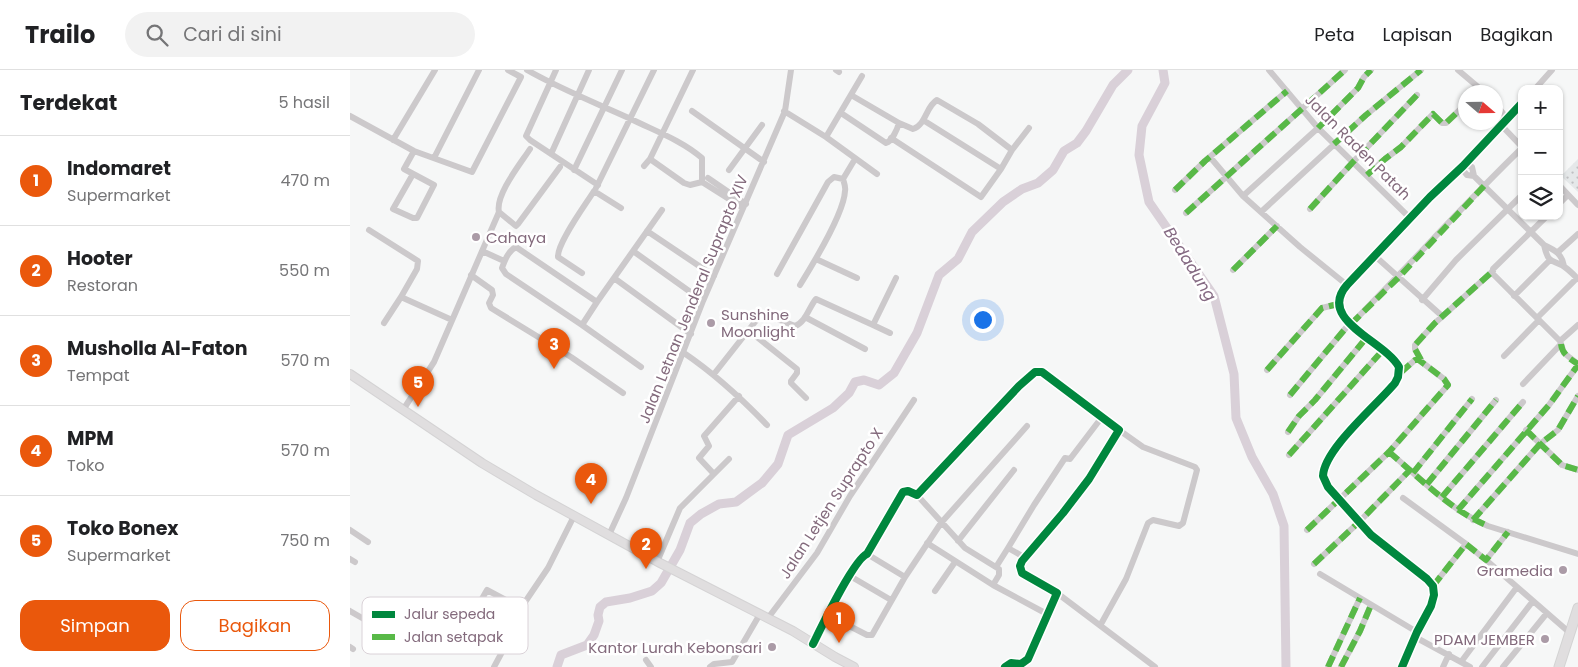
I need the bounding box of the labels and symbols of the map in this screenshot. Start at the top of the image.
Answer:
north arrow [1458,85,1503,130]
street label: Jalan Raden Patah [1300,89,1416,205]
street label: Jalan Letnan Jenderal Suprapto XIV [633,172,753,426]
water label: Bedadung [1158,223,1222,306]
place label: Cahaya [486,227,546,248]
marker: Cahaya [470,231,482,243]
place label: Sunshine Moonlight [721,304,795,342]
your location [970,307,996,333]
marker: Sunshine Moonlight [705,317,717,329]
pin: 3 [538,328,570,369]
pin: 5 [402,366,434,407]
street label: Jalan Letjen Suprapto X [774,423,888,583]
pin: 4 [575,463,607,504]
pin: 2 [630,528,662,569]
place label: Gramedia [1477,560,1553,581]
marker: Gramedia [1557,564,1569,576]
legend [362,597,528,654]
pin: 1 [823,602,855,643]
text: Jalur sepeda [404,604,495,624]
text: Jalan setapak [404,627,504,647]
place label: PDAM JEMBER [1434,629,1535,650]
marker: PDAM JEMBER [1539,633,1551,645]
place label: Kantor Lurah Kebonsari [588,637,762,658]
marker: Kantor Lurah Kebonsari [766,641,778,653]

